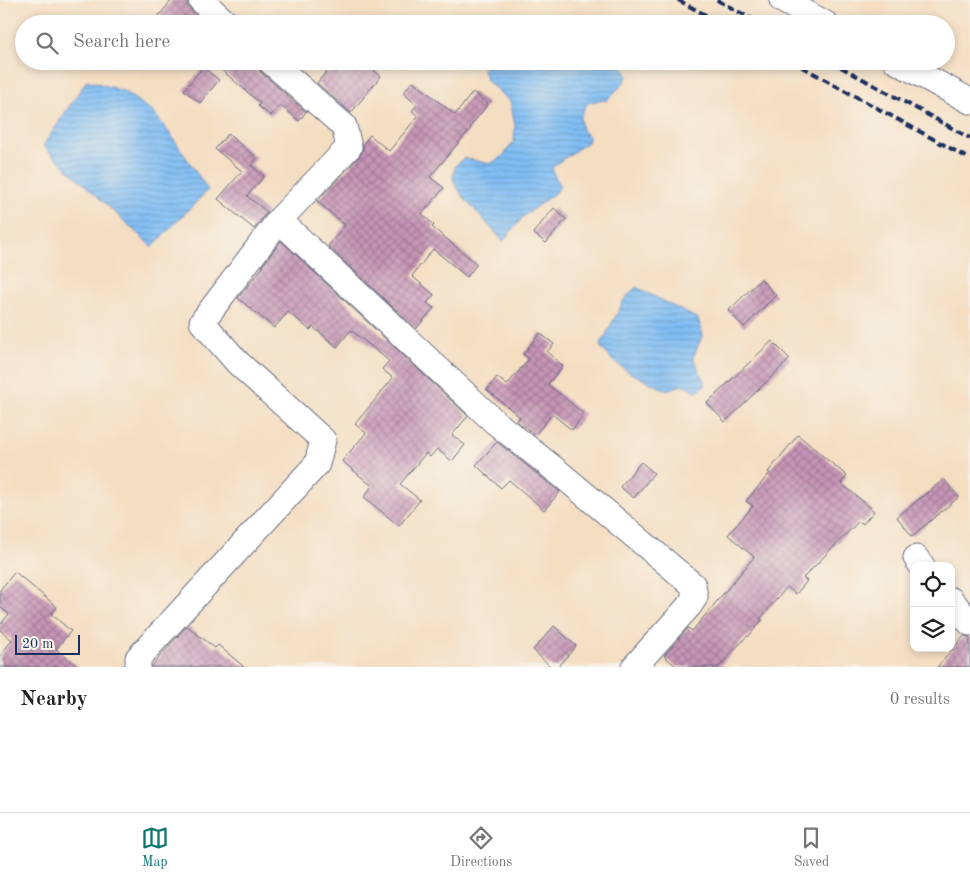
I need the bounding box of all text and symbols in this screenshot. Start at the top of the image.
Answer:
search box [15,15,955,70]
icon: search [33,29,61,57]
text: Search here [73,33,170,52]
map controls [910,562,955,652]
button: locate [910,562,955,607]
button: layers [910,607,955,652]
scale bar [15,632,80,655]
text: 20 m [22,637,53,651]
text: Nearby [20,689,88,710]
text: 0 results [890,692,950,708]
tab: Map [141,824,169,871]
tab: Directions [450,824,512,871]
tab: Saved [794,824,829,871]

